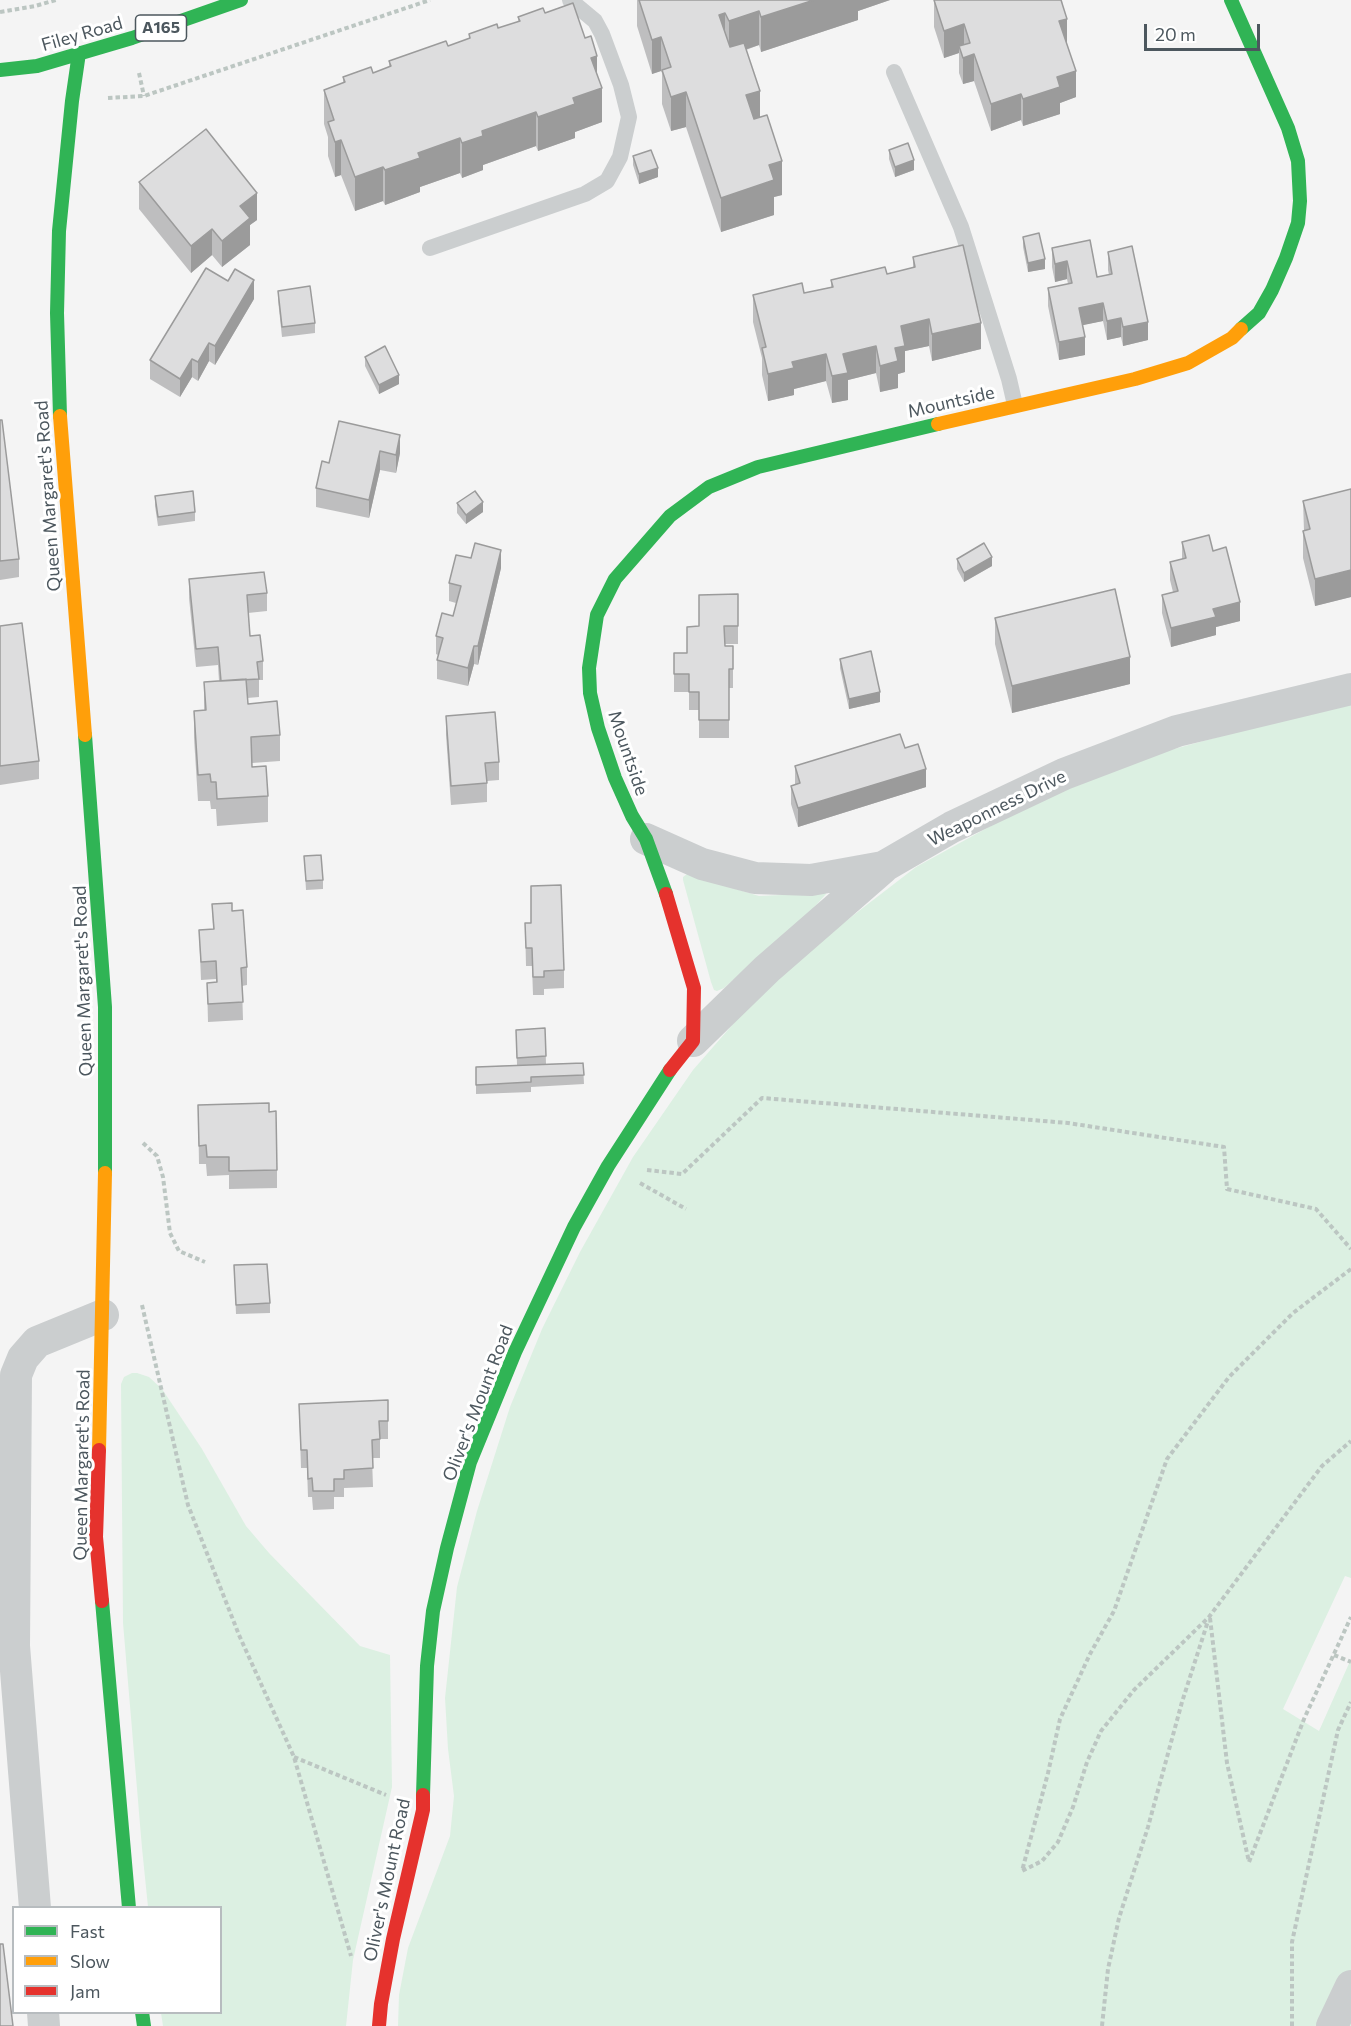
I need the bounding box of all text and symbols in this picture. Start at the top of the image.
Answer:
street label: Filey Road [39,12,125,56]
scale bar [1147,12,1262,50]
road number: A165 [136,15,186,41]
text: 20 m [1155,23,1196,45]
street label: Mountside [906,382,996,422]
street label: Queen Margaret's Road [31,400,65,592]
street label: Mountside [603,708,653,798]
street label: Weaponness Drive [924,765,1070,851]
street label: Queen Margaret's Road [69,885,97,1077]
street label: Oliver's Mount Road [438,1322,518,1484]
street label: Queen Margaret's Road [70,1369,94,1561]
street label: Oliver's Mount Road [359,1797,415,1963]
legend [12,1906,222,2014]
text: Fast [70,1920,105,1942]
text: Slow [70,1950,110,1972]
text: Jam [70,1980,100,2002]

